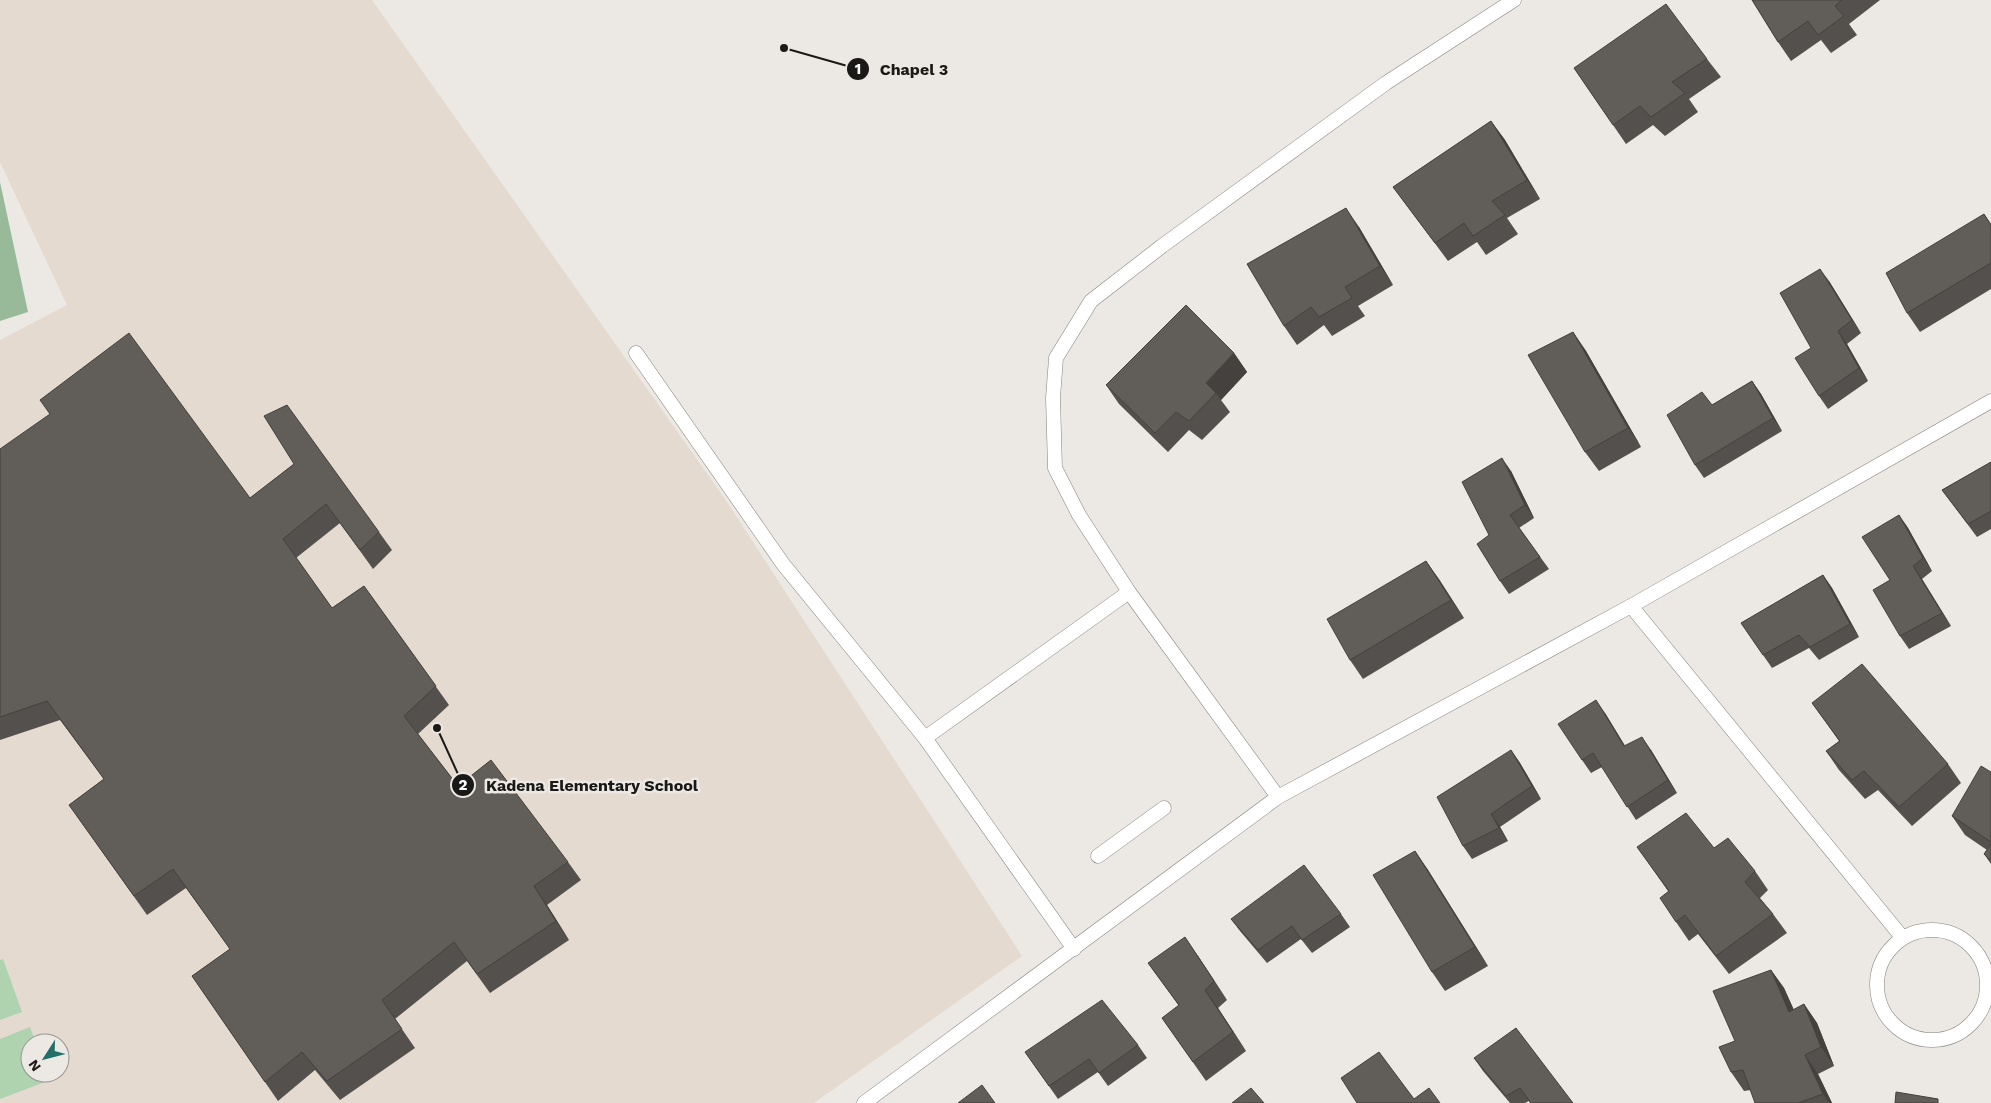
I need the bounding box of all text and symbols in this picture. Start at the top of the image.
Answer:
callout: Chapel 3 [845,53,959,84]
text: 1 [855,60,861,78]
text: Chapel 3 [880,60,948,79]
callout: Kadena Elementary School [451,770,708,801]
text: 2 [459,776,468,794]
text: Kadena Elementary School [486,776,699,795]
north arrow [20,1033,70,1083]
text: N [25,1057,44,1075]

